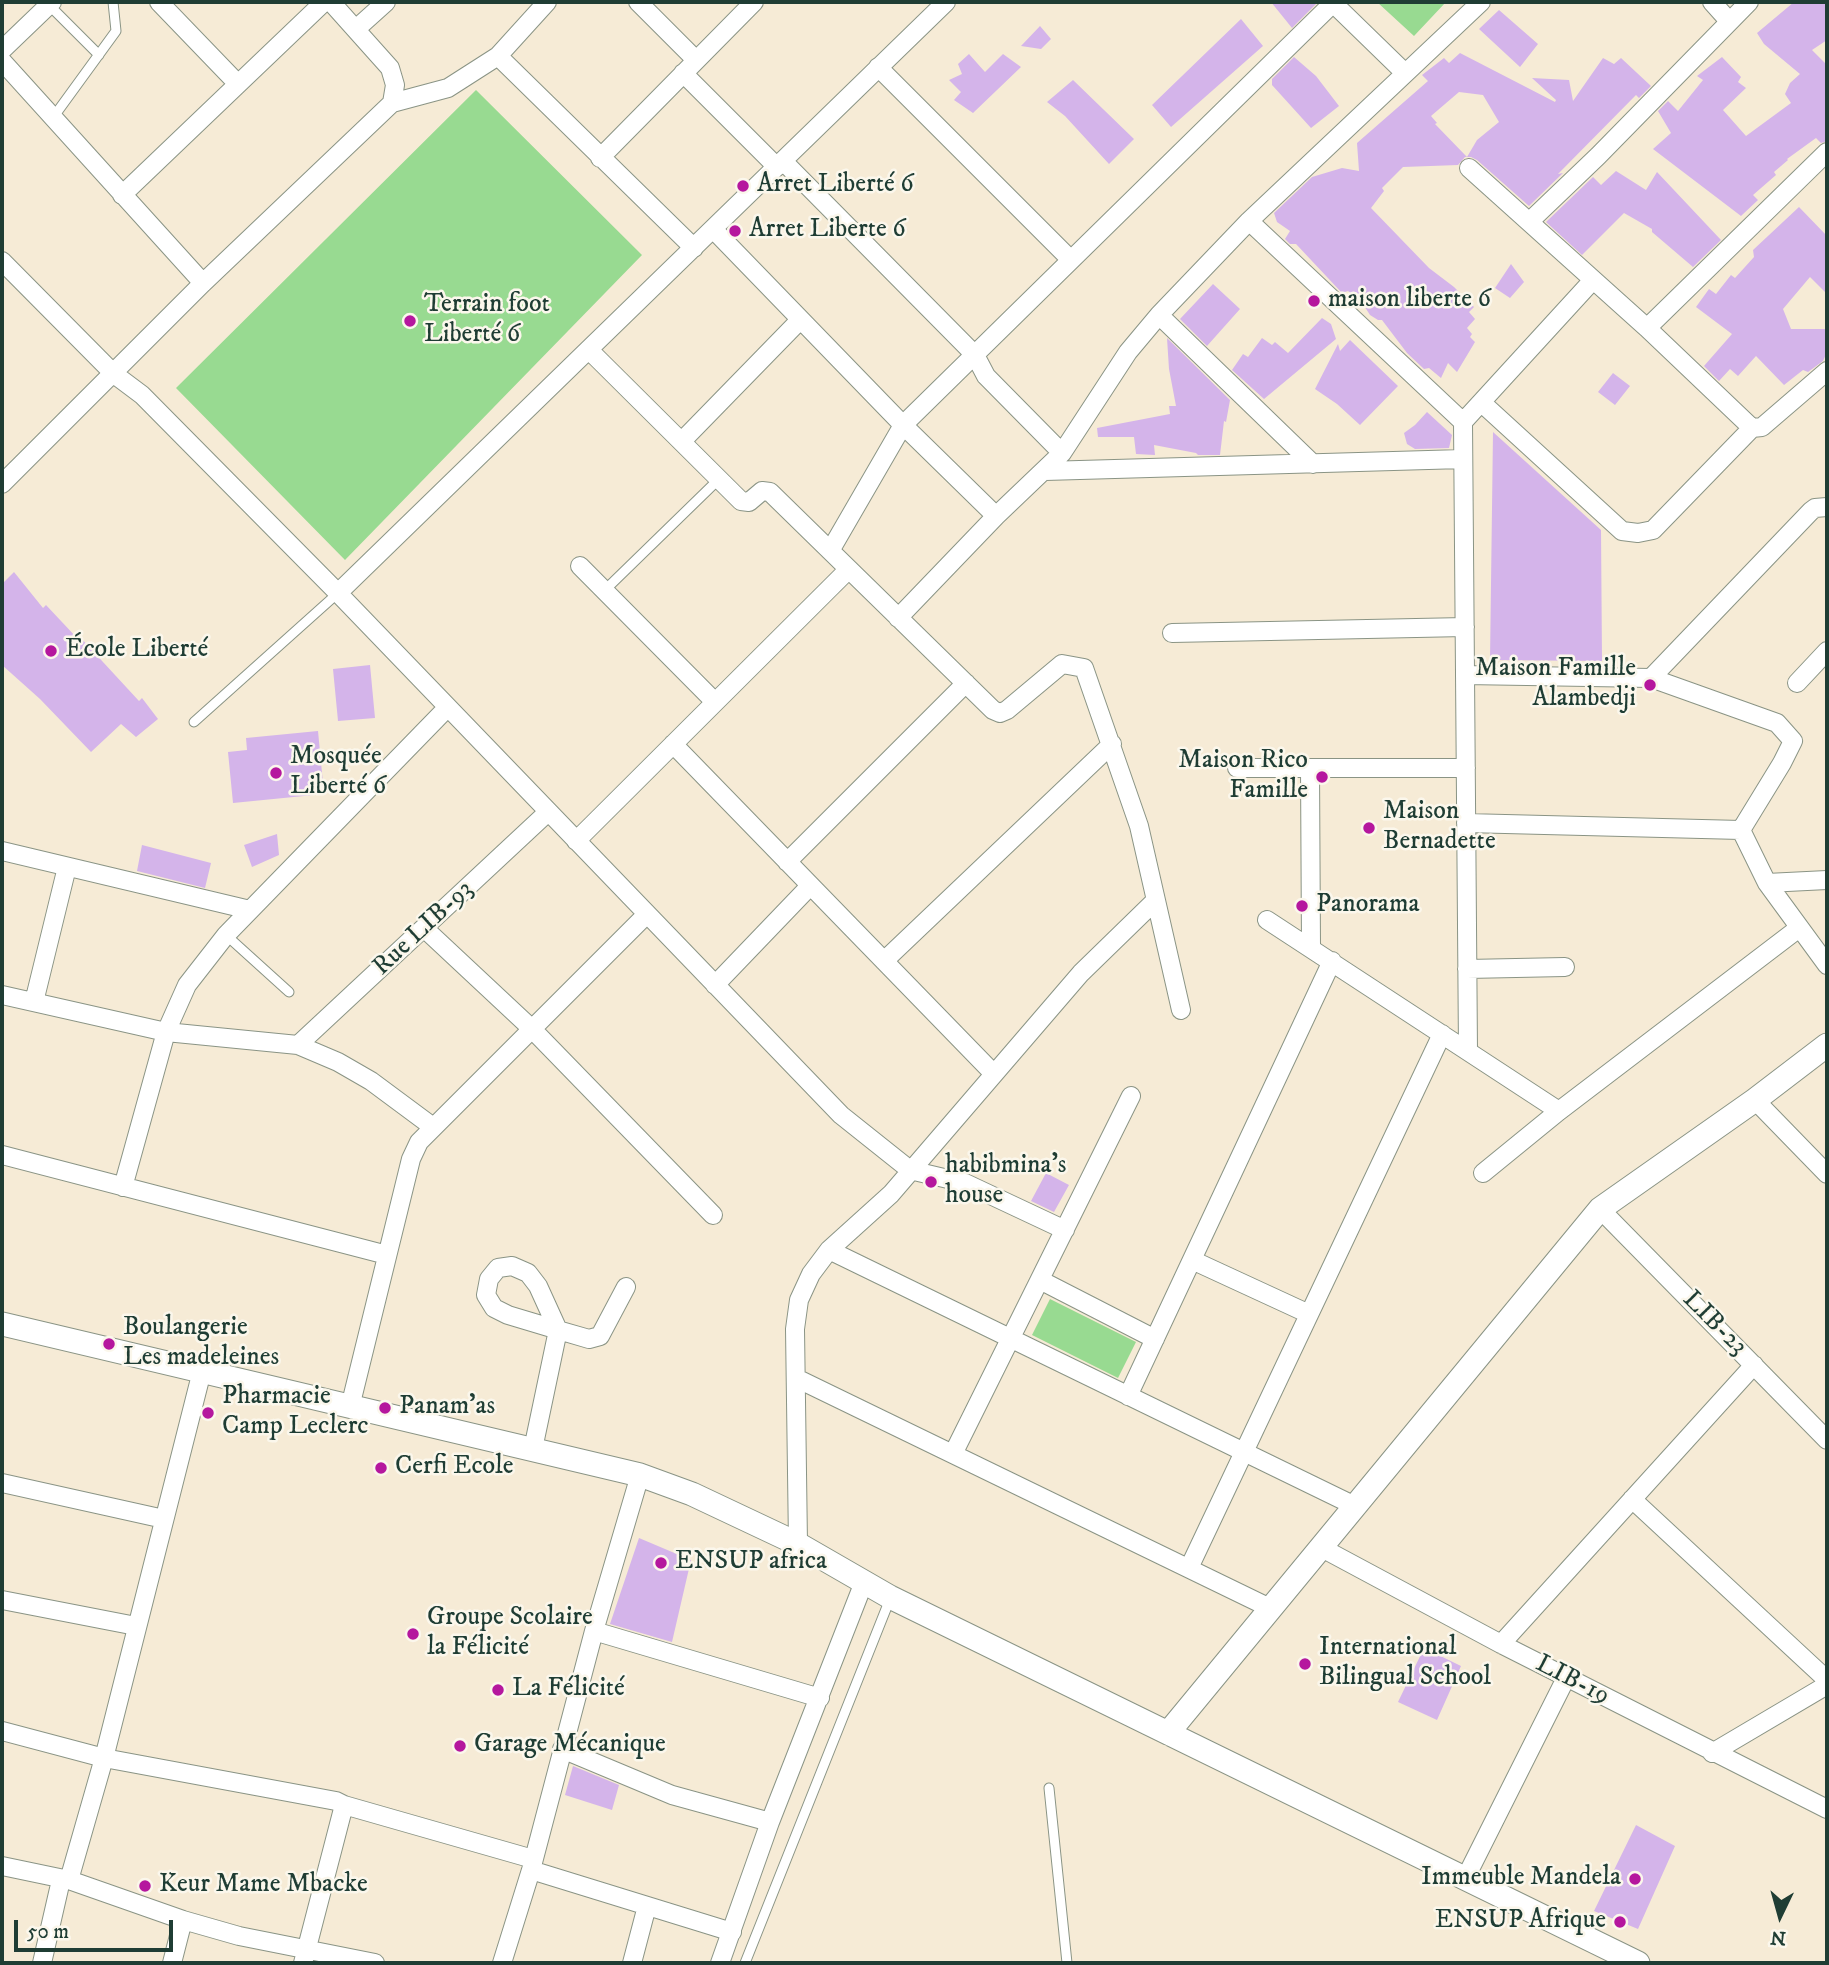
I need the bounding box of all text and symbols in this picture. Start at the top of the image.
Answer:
place label: Arret Liberté 6 [757,170,914,202]
marker: Arret Liberté 6 [735,178,751,194]
place label: Arret Liberte 6 [749,215,906,247]
marker: Arret Liberte 6 [727,223,743,239]
place label: maison liberte 6 [1328,285,1491,317]
place label: Terrain foot Liberté 6 [424,290,550,352]
marker: maison liberte 6 [1306,293,1322,309]
marker: Terrain foot Liberté 6 [402,313,418,329]
place label: École Liberté [65,635,208,667]
marker: École Liberté [43,643,59,659]
place label: Maison Famille Alambedji [1475,654,1636,716]
marker: Maison Famille Alambedji [1642,677,1658,693]
place label: Mosquée Liberté 6 [290,742,386,804]
place label: Maison Rico Famille [1178,746,1308,808]
marker: Mosquée Liberté 6 [268,765,284,781]
marker: Maison Rico Famille [1314,769,1330,785]
place label: Maison Bernadette [1383,797,1496,858]
marker: Maison Bernadette [1361,820,1377,836]
street label: Rue LIB-93 [368,875,480,983]
place label: Panorama [1316,890,1419,922]
marker: Panorama [1294,898,1310,914]
place label: habibmina's house [945,1151,1066,1212]
marker: habibmina's house [923,1174,939,1190]
street label: LIB-23 [1675,1285,1753,1363]
place label: Boulangerie Les madeleines [123,1313,279,1374]
marker: Boulangerie Les madeleines [101,1336,117,1352]
place label: Pharmacie Camp Leclerc [222,1382,368,1444]
place label: Panam'as [399,1392,495,1424]
marker: Panam'as [377,1400,393,1416]
marker: Pharmacie Camp Leclerc [200,1405,216,1421]
place label: Cerfi Ecole [395,1452,514,1484]
marker: Cerfi Ecole [373,1460,389,1476]
place label: ENSUP africa [675,1547,827,1579]
marker: ENSUP africa [653,1555,669,1571]
place label: Groupe Scolaire la Félicité [427,1603,593,1664]
marker: Groupe Scolaire la Félicité [405,1626,421,1642]
place label: International Bilingual School [1319,1633,1491,1694]
street label: LIB-19 [1530,1649,1614,1713]
marker: International Bilingual School [1297,1656,1313,1672]
place label: La Félicité [512,1674,625,1706]
marker: La Félicité [490,1682,506,1698]
place label: Garage Mécanique [474,1730,666,1762]
marker: Garage Mécanique [452,1738,468,1754]
place label: Immeuble Mandela [1421,1863,1621,1895]
place label: Keur Mame Mbacke [159,1870,368,1902]
marker: Immeuble Mandela [1627,1871,1643,1887]
marker: Keur Mame Mbacke [137,1878,153,1894]
north arrow [1745,1881,1815,1951]
scale bar [18,1906,177,1950]
place label: ENSUP Afrique [1435,1906,1606,1938]
marker: ENSUP Afrique [1612,1914,1628,1930]
text: 50 m [27,1919,69,1945]
text: N [1769,1925,1787,1950]

